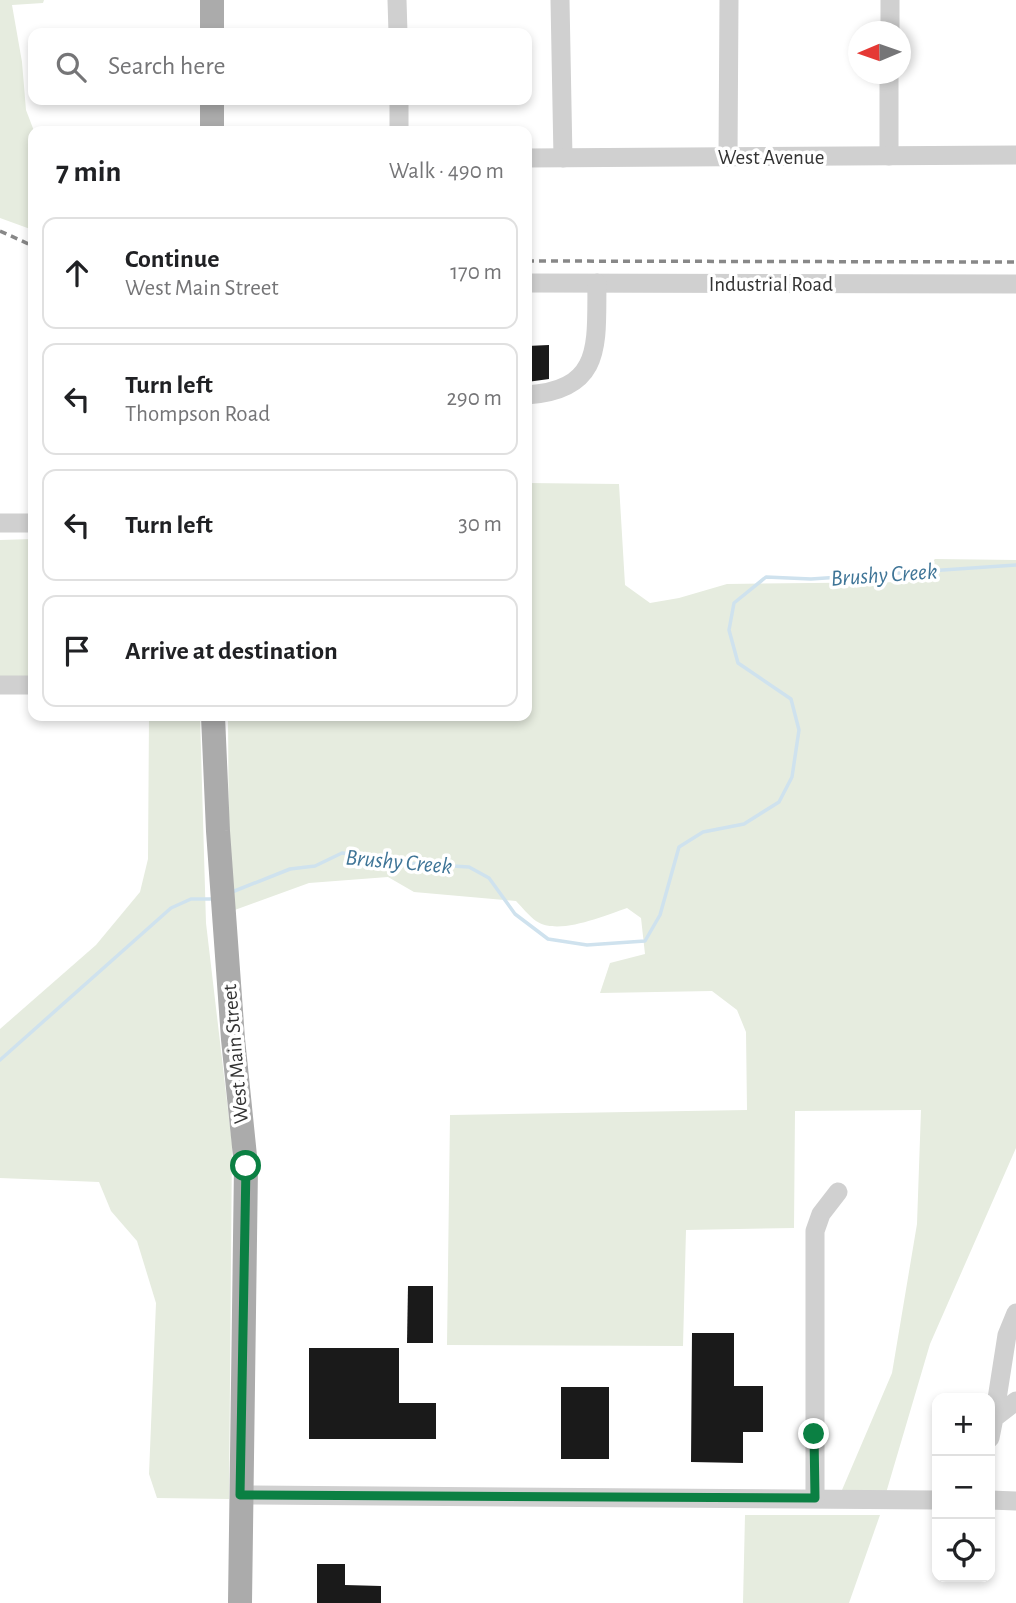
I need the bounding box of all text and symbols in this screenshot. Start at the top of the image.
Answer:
north arrow [848,21,911,84]
search box [28,28,532,105]
icon: search [52,48,90,86]
text: Search here [108,53,226,79]
street label: West Avenue [718,147,824,168]
text: 7 min [56,157,121,187]
text: Walk · 490 m [389,160,504,183]
text: Continue [125,246,220,272]
icon: ahead [58,254,96,292]
text: 170 m [450,261,502,284]
street label: Industrial Road [709,274,833,295]
text: West Main Street [125,277,279,300]
text: Turn left [125,372,213,398]
icon: left [58,380,96,418]
text: 290 m [446,387,502,410]
text: Thompson Road [125,403,270,426]
icon: left [58,506,96,544]
text: Turn left [125,512,213,538]
text: 30 m [458,513,502,536]
water label: Brushy Creek [830,560,939,591]
icon: arrive [58,632,96,670]
text: Arrive at destination [125,638,338,664]
water label: Brushy Creek [345,846,453,879]
street label: West Main Street [219,983,252,1125]
route start [230,1150,261,1181]
map controls [932,1393,995,1582]
button: + [932,1393,995,1456]
route end [798,1418,829,1449]
button: − [932,1456,995,1519]
button: locate [932,1519,995,1582]

